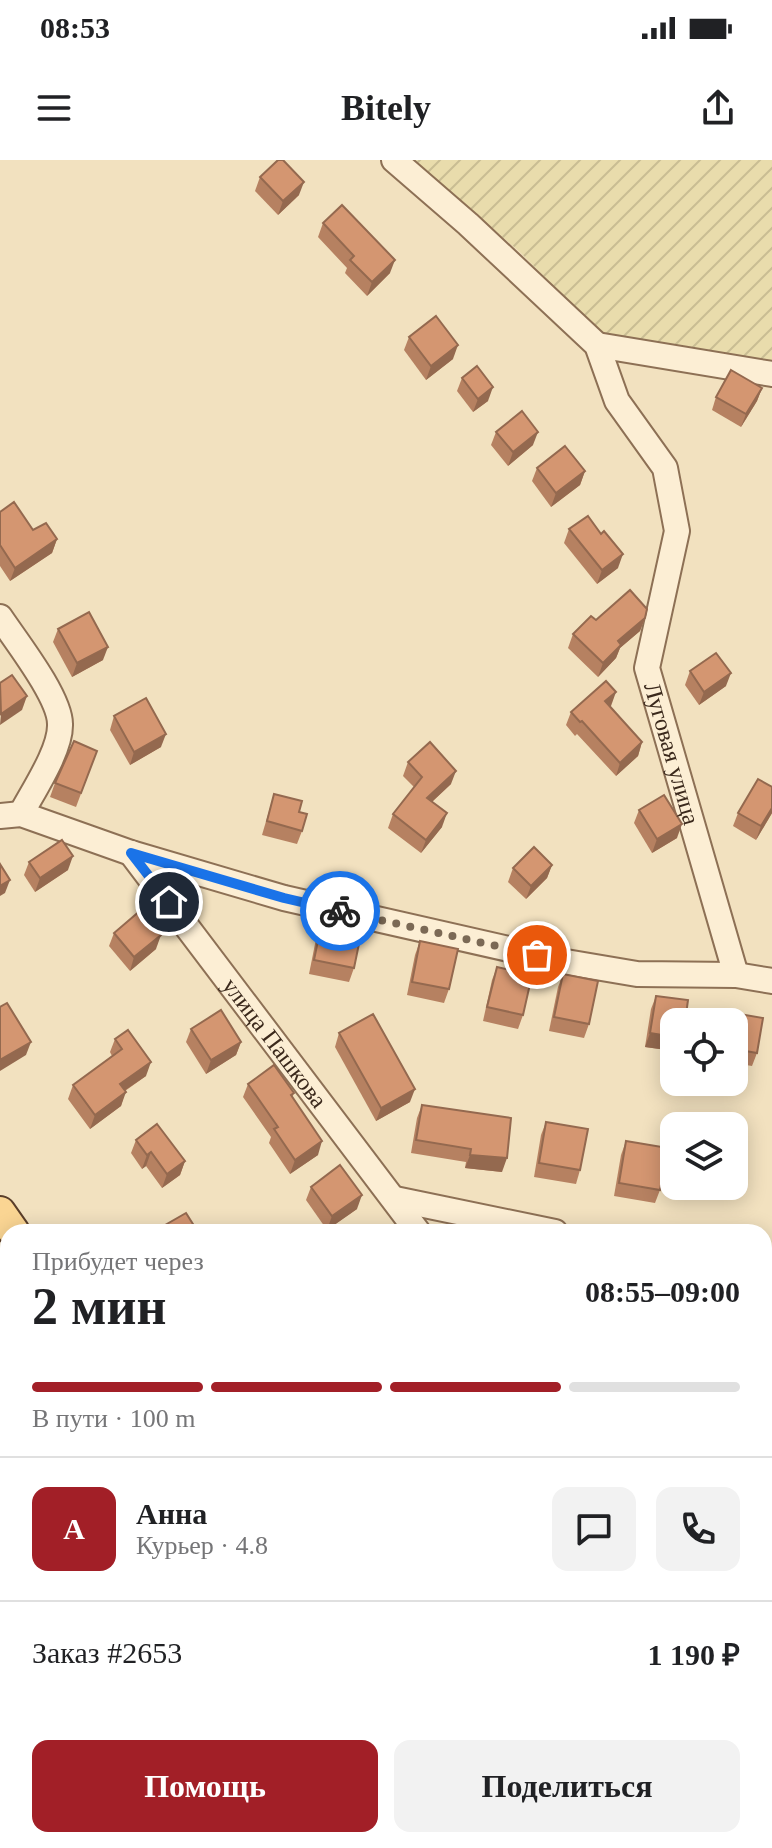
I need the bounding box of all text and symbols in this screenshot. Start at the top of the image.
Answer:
text: 08:53 [40,11,110,44]
icon: menu [32,86,76,130]
icon: share [696,86,740,130]
text: Bitely [341,88,431,128]
street label: Луговая улица [639,679,705,828]
pin [135,868,203,936]
courier [300,871,380,951]
icon: home [147,880,191,924]
icon: bike [318,889,362,933]
pin [503,921,571,989]
icon: bag [515,933,559,977]
street label: улица Пашкова [217,973,332,1113]
map controls [660,1008,748,1200]
button: locate [660,1008,748,1096]
button: layers [660,1112,748,1200]
text: Прибудет через [32,1247,204,1276]
text: 08:55–09:00 [585,1275,740,1308]
text: 2 мин [32,1278,166,1335]
text: В пути · 100 m [32,1404,195,1433]
button: chat [552,1487,636,1571]
button: phone [656,1487,740,1571]
text: Анна [136,1497,207,1530]
text: А [63,1512,85,1545]
text: Курьер · 4.8 [136,1531,268,1560]
text: Заказ #2653 [32,1636,182,1669]
text: 1 190 ₽ [648,1638,740,1671]
button: Помощь [32,1740,378,1832]
button: Поделиться [394,1740,740,1832]

